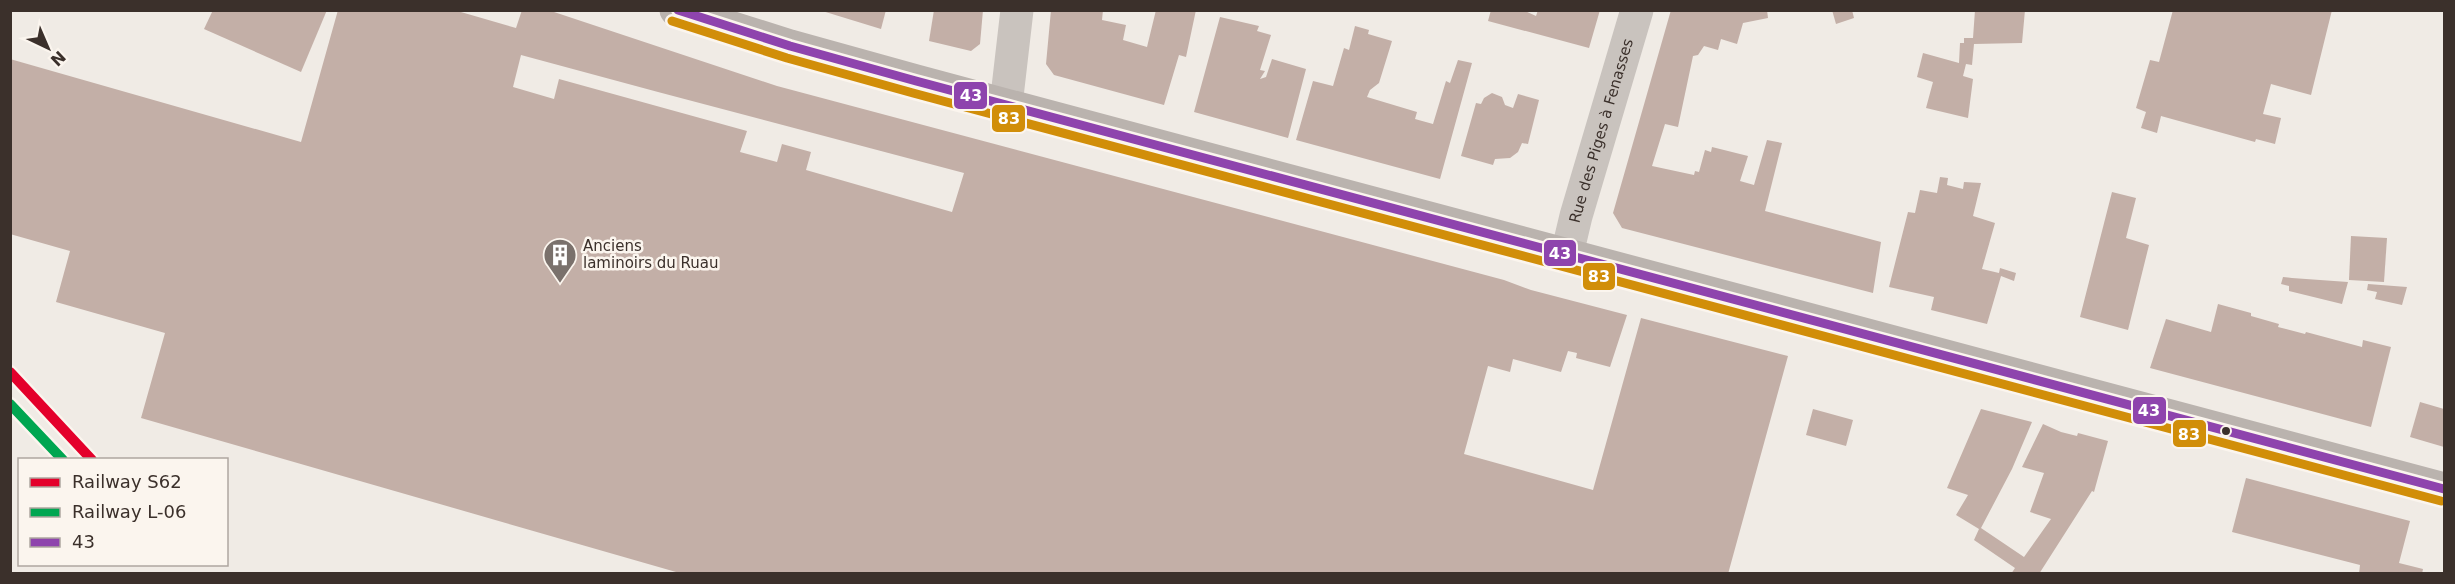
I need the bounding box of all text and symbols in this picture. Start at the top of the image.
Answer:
north arrow [18,18,78,78]
street label: Rue des Piges à Fenasses [1566,36,1637,225]
text: N [47,47,69,70]
line badge: 43 [953,81,988,110]
text: 43 [960,86,982,105]
line badge: 83 [991,104,1026,133]
text: 83 [998,109,1020,128]
building icon: Anciens laminoirs du Ruau [542,237,578,284]
place label: Anciens laminoirs du Ruau [583,237,719,272]
line badge: 43 [1543,239,1577,267]
text: 43 [1549,244,1571,263]
line badge: 83 [1582,262,1616,291]
text: 83 [1588,267,1610,286]
line badge: 43 [2132,396,2167,425]
text: 43 [2138,401,2160,420]
line badge: 83 [2172,419,2207,448]
text: 83 [2178,425,2200,444]
unlabelled marker [2220,425,2232,437]
legend [18,458,228,566]
text: Railway S62 [72,471,182,492]
text: Railway L-06 [72,501,186,522]
text: 43 [72,531,95,552]

